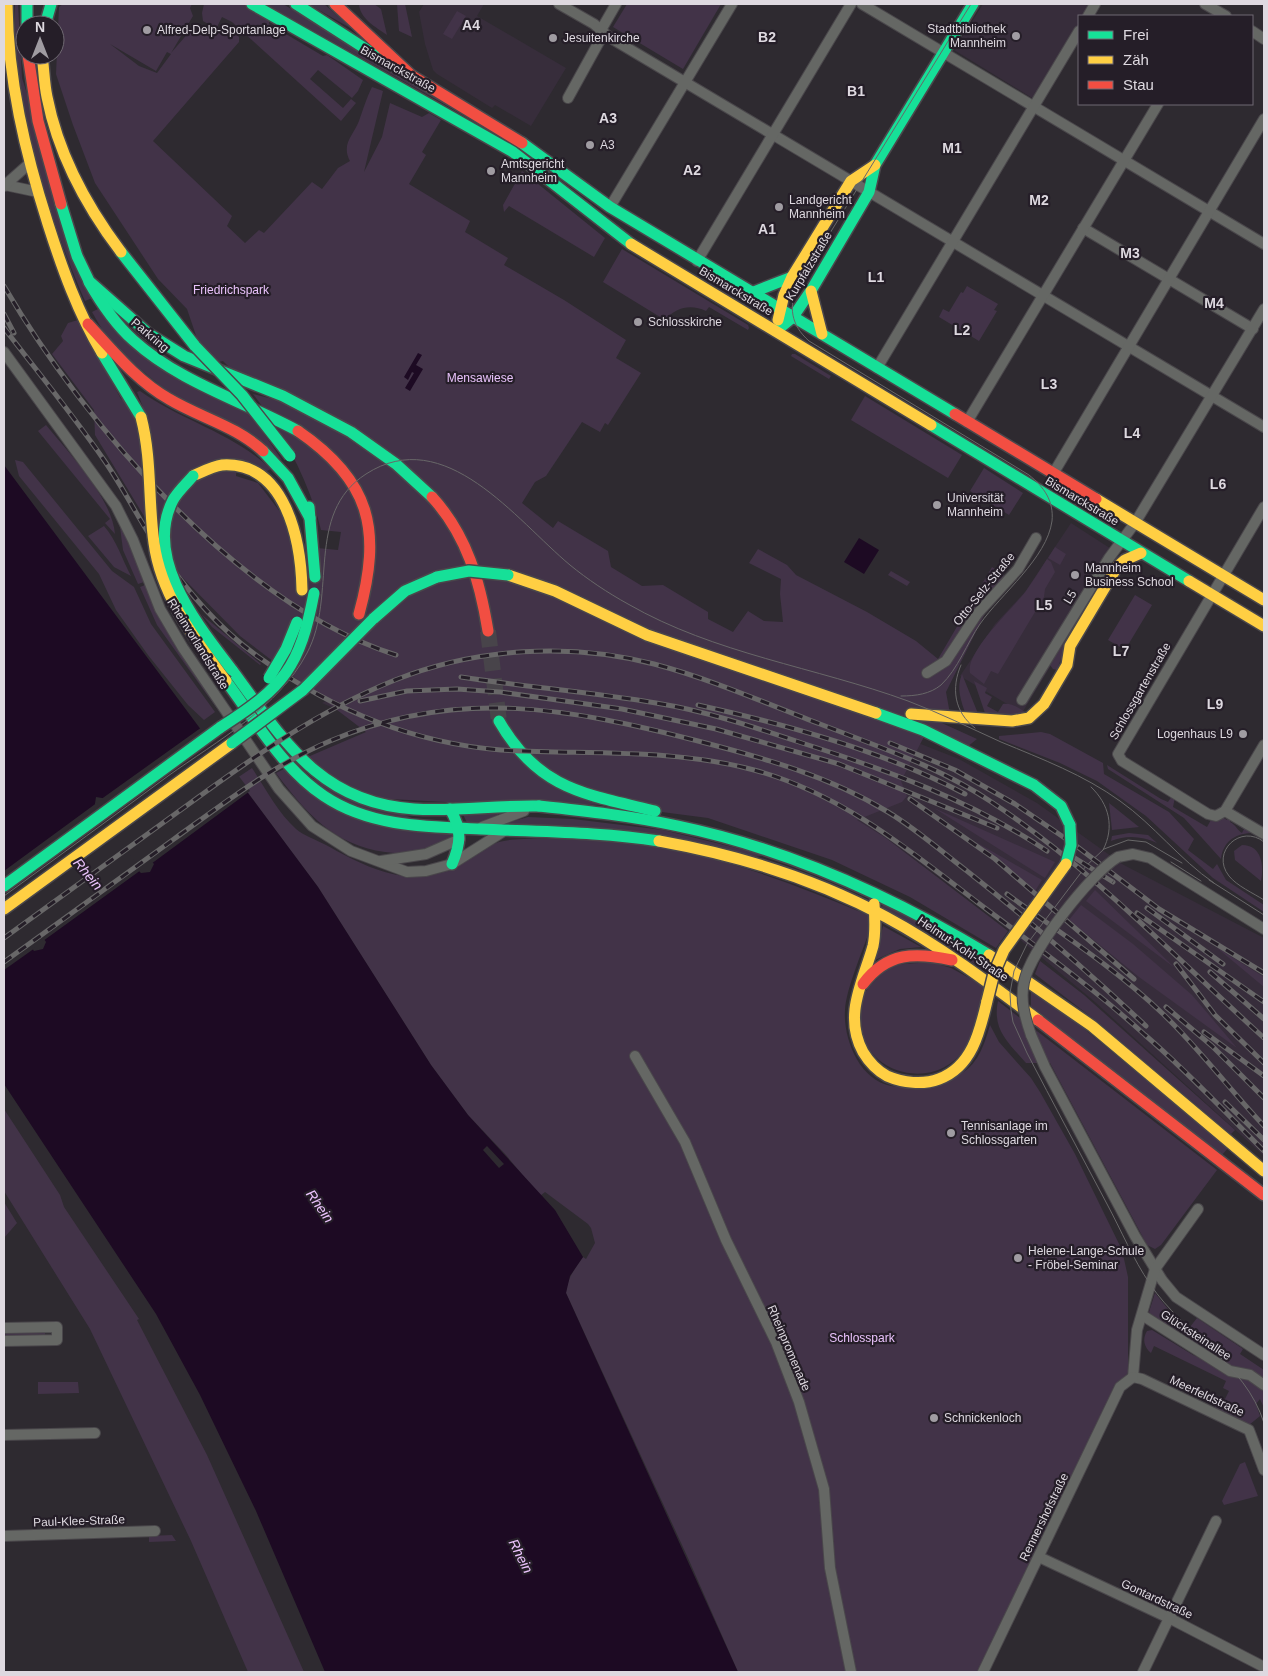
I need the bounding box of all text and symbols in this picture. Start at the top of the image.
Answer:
north arrow [15,15,65,65]
legend [1078,15,1253,105]
district label: A4 [462,17,480,33]
text: N [35,19,45,35]
place label: Stadtbibliothek Mannheim [927,22,1007,50]
place label: Alfred-Delp-Sportanlage [157,23,286,37]
marker: Alfred-Delp-Sportanlage [141,24,153,36]
text: Frei [1123,26,1149,43]
district label: B2 [758,29,776,45]
marker: Stadtbibliothek Mannheim [1010,30,1022,42]
place label: Jesuitenkirche [563,31,640,45]
marker: Jesuitenkirche [547,32,559,44]
street label: Bismarckstraße [358,43,438,95]
text: Zäh [1123,51,1149,68]
text: Stau [1123,76,1154,93]
district label: B1 [847,83,865,99]
district label: A3 [599,110,617,126]
place label: A3 [600,138,615,152]
marker: A3 [584,139,596,151]
district label: M1 [942,140,962,156]
place label: Amtsgericht Mannheim [501,157,565,185]
district label: A2 [683,162,701,178]
marker: Amtsgericht Mannheim [485,165,497,177]
district label: M2 [1029,192,1049,208]
place label: Landgericht Mannheim [789,193,852,221]
marker: Landgericht Mannheim [773,201,785,213]
district label: A1 [758,221,776,237]
street label: Kurpfalzstraße [783,229,835,303]
district label: M3 [1120,245,1140,261]
street label: Bismarckstraße [697,264,776,319]
district label: L1 [868,269,884,285]
park label: Friedrichspark [193,283,270,297]
district label: M4 [1204,295,1224,311]
street label: Parkring [128,315,172,355]
place label: Schlosskirche [648,315,722,329]
marker: Schlosskirche [632,316,644,328]
district label: L2 [954,322,970,338]
park label: Mensawiese [447,371,514,385]
district label: L3 [1041,376,1057,392]
district label: L4 [1124,425,1140,441]
street label: Bismarckstraße [1043,474,1122,529]
district label: L6 [1210,476,1226,492]
place label: Universität Mannheim [947,491,1004,519]
marker: Universität Mannheim [931,499,943,511]
street label: Otto-Selz-Straße [950,549,1018,628]
place label: Mannheim Business School [1085,561,1174,589]
marker: Mannheim Business School [1069,569,1081,581]
street label: L5 [1061,587,1080,606]
street label: Rheinvorlandstraße [164,596,232,692]
district label: L5 [1036,597,1052,613]
street label: Schlossgartenstraße [1106,640,1174,742]
district label: L7 [1113,643,1129,659]
district label: L9 [1207,696,1223,712]
place label: Logenhaus L9 [1157,727,1233,741]
marker: Logenhaus L9 [1237,728,1249,740]
water label: Rhein [70,855,106,893]
street label: Helmut-Kohl-Straße [915,914,1011,985]
place label: Tennisanlage im Schlossgarten [961,1119,1048,1147]
marker: Tennisanlage im Schlossgarten [945,1127,957,1139]
water label: Rhein [303,1186,337,1226]
place label: Helene-Lange-Schule - Fröbel-Seminar [1028,1244,1144,1272]
marker: Helene-Lange-Schule - Fröbel-Seminar [1012,1252,1024,1264]
street label: Rheinpromenade [765,1303,814,1393]
street label: Glücksteinallee [1158,1307,1234,1363]
park label: Schlosspark [829,1331,896,1345]
street label: Meerfeldstraße [1167,1373,1247,1420]
place label: Schnickenloch [944,1411,1021,1425]
marker: Schnickenloch [928,1412,940,1424]
street label: Rennershofstraße [1017,1470,1071,1563]
street label: Paul-Klee-Straße [33,1512,126,1530]
water label: Rhein [506,1536,537,1576]
street label: Gontardstraße [1119,1576,1195,1622]

